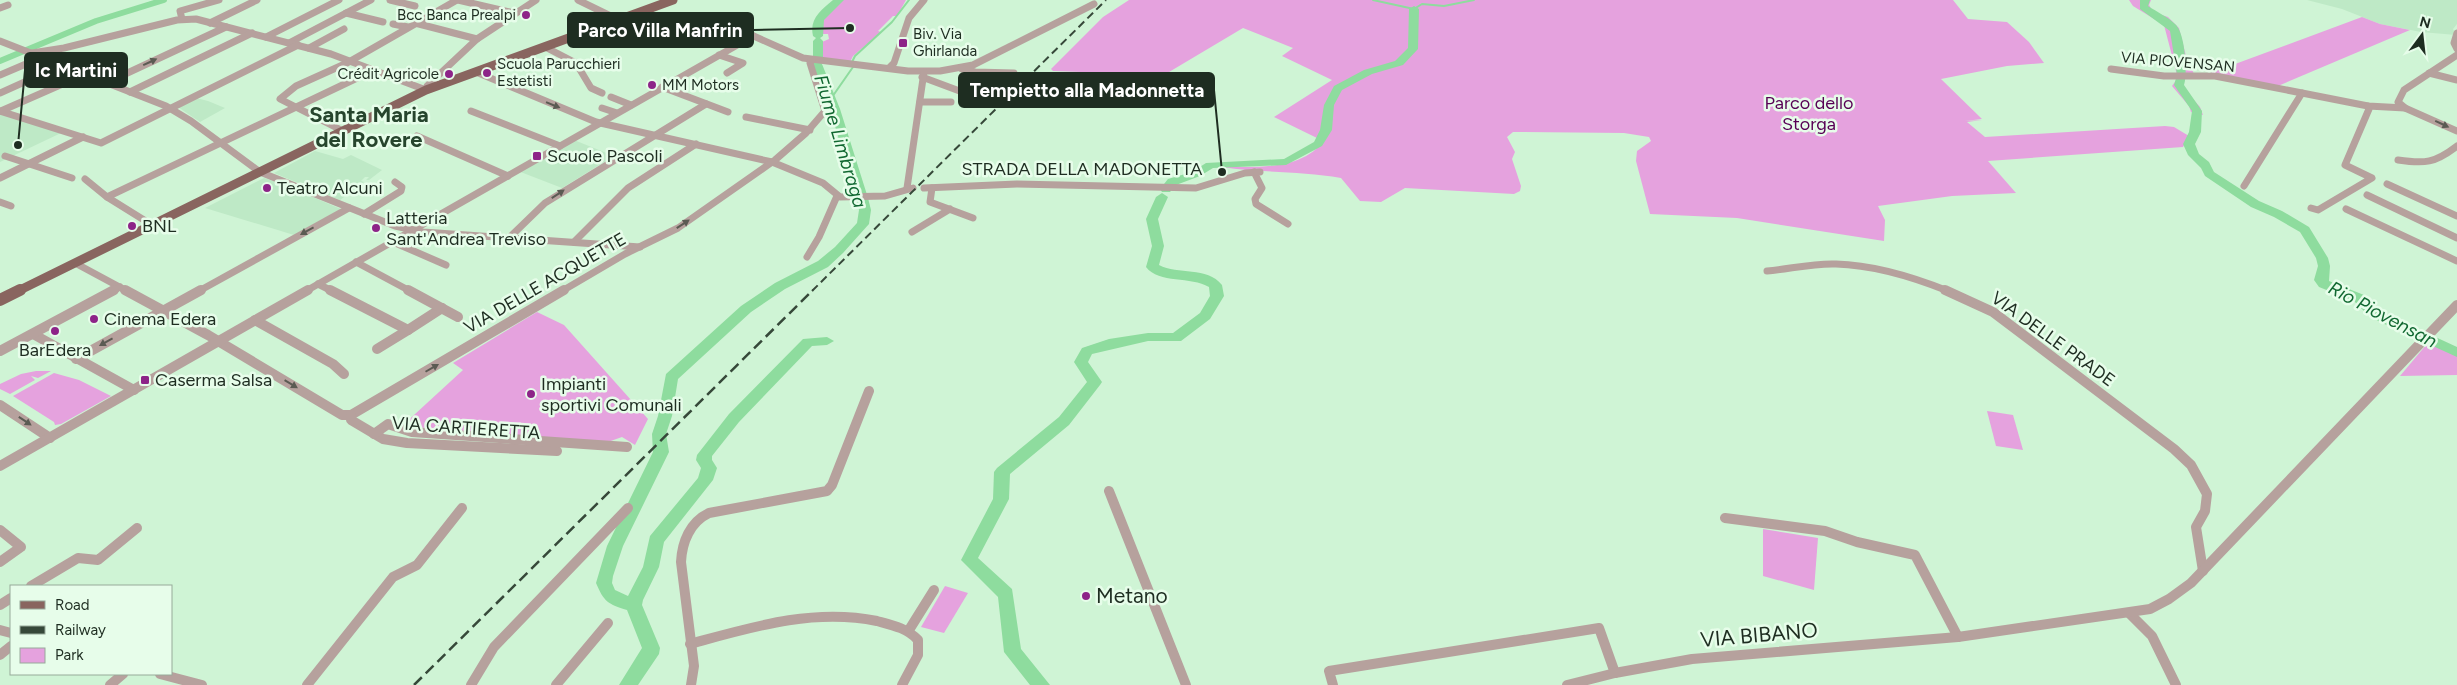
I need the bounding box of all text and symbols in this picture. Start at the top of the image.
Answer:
place label: Bcc Banca Prealpi [397,6,516,24]
marker: Bcc Banca Prealpi [520,9,532,21]
north arrow [2397,10,2447,60]
callout: Parco Villa Manfrin [568,13,753,47]
text: N [2418,13,2433,33]
text: Parco Villa Manfrin [578,19,742,42]
place label: Biv. Via Ghirlanda [913,25,977,60]
marker: Biv. Via Ghirlanda [897,37,909,49]
street label: VIA PIOVENSAN [2120,48,2236,76]
callout: Ic Martini [25,53,127,87]
place label: Scuola Parucchieri Estetisti [497,55,621,90]
one-way arrow [143,58,157,66]
text: Ic Martini [35,59,117,82]
place label: Crédit Agricole [338,65,439,83]
marker: Scuola Parucchieri Estetisti [481,67,493,79]
marker: Crédit Agricole [443,68,455,80]
water label: Fiume Limbraga [809,72,872,211]
callout: Tempietto alla Madonnetta [959,73,1214,107]
place label: MM Motors [662,76,739,94]
marker: MM Motors [646,79,658,91]
text: Tempietto alla Madonnetta [970,79,1204,102]
park label: Parco dello Storga [1765,92,1853,135]
district label: Santa Maria del Rovere [309,101,429,153]
one-way arrow [546,102,560,110]
one-way arrow [2435,120,2449,128]
place label: Scuole Pascoli [547,145,663,167]
marker: Scuole Pascoli [531,150,543,162]
street label: STRADA DELLA MADONETTA [961,158,1203,180]
place label: Teatro Alcuni [277,177,383,199]
marker: Teatro Alcuni [261,182,273,194]
one-way arrow [551,189,565,198]
place label: Latteria Sant'Andrea Treviso [386,207,546,250]
place label: BNL [142,215,177,237]
marker: BNL [126,220,138,232]
one-way arrow [677,220,690,229]
marker: Latteria Sant'Andrea Treviso [370,222,382,234]
one-way arrow [300,227,313,236]
street label: VIA DELLE ACQUETTE [460,228,630,338]
water label: Rio Piovensan [2325,276,2441,353]
street label: VIA DELLE PRADE [1987,287,2119,391]
place label: Cinema Edera [104,308,216,330]
marker: Cinema Edera [88,313,100,325]
marker: BarEdera [49,325,61,337]
one-way arrow [99,338,113,347]
place label: BarEdera [19,339,91,361]
one-way arrow [425,363,438,372]
place label: Caserma Salsa [155,369,272,391]
place label: Impianti sportivi Comunali [541,373,682,416]
marker: Caserma Salsa [139,374,151,386]
one-way arrow [284,380,297,389]
marker: Impianti sportivi Comunali [525,388,537,400]
street label: VIA CARTIERETTA [391,412,541,444]
one-way arrow [18,417,32,426]
place label: Metano [1096,583,1168,608]
legend [10,585,172,675]
marker: Metano [1080,590,1092,602]
text: Road [55,596,90,614]
street label: VIA BIBANO [1699,617,1819,652]
text: Railway [55,621,106,639]
text: Park [55,646,84,664]

